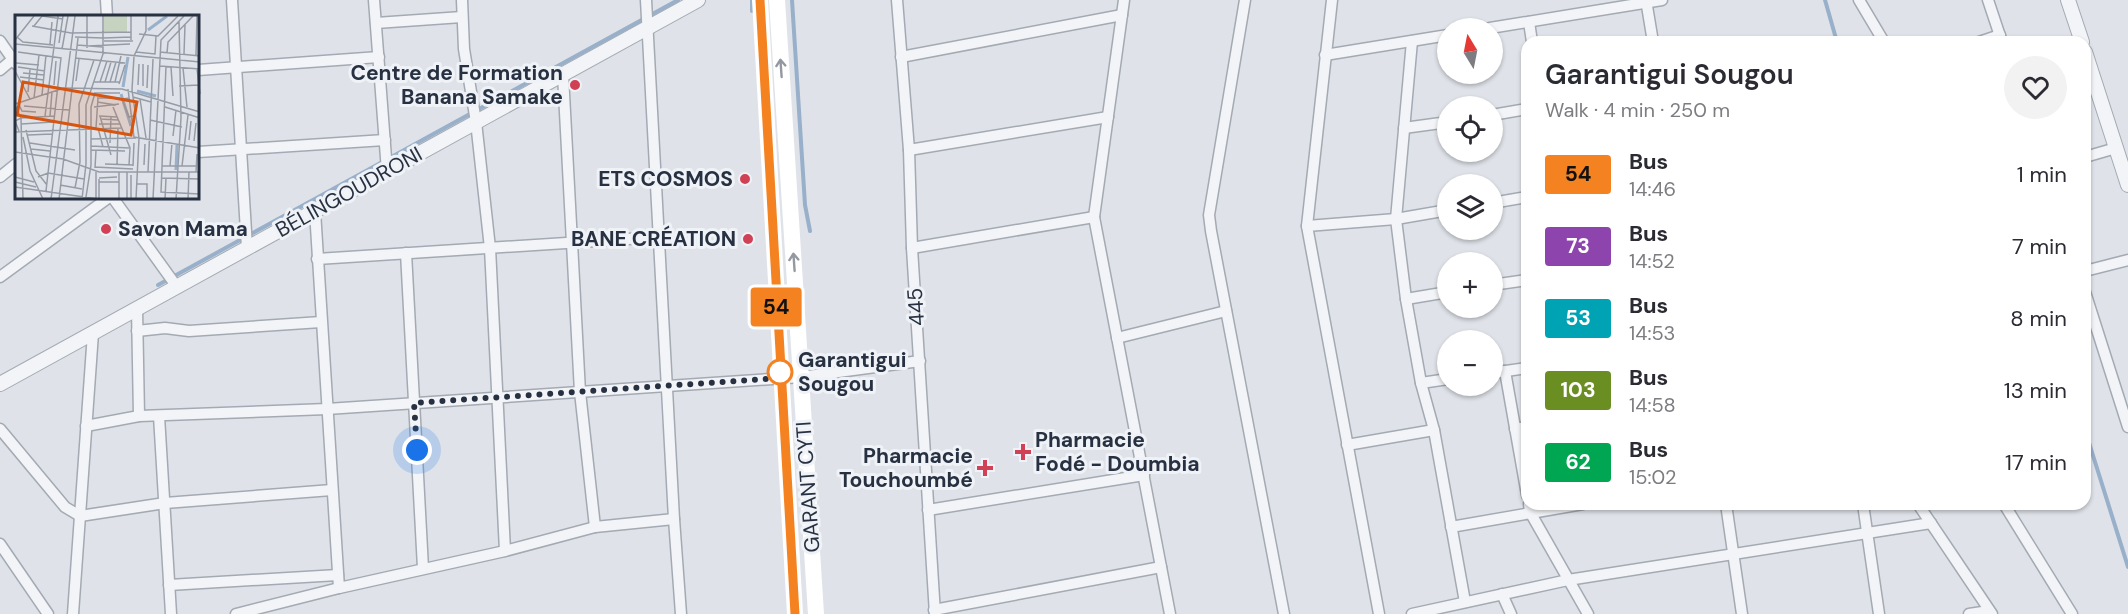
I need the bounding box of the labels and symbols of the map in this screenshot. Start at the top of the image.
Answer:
inset map [15,15,200,200]
north arrow [1437,18,1503,84]
one-way arrow [776,58,787,78]
place label: Centre de Formation Banana Samake [350,59,563,111]
marker: Centre de Formation Banana Samake [568,78,582,92]
street label: BÉLINGOUDRONI [271,140,427,244]
place label: ETS COSMOS [598,165,733,193]
marker: ETS COSMOS [738,172,752,186]
place label: Savon Mama [118,215,248,243]
marker: Savon Mama [99,222,113,236]
place label: BANE CRÉATION [571,225,736,253]
marker: BANE CRÉATION [741,232,755,246]
one-way arrow [788,253,799,273]
street label: 445 [901,287,931,327]
line badge: 54 [749,288,803,326]
place label: Garantigui Sougou [798,346,907,398]
marker: Garantigui Sougou [767,359,793,385]
street label: GARANT CYTI [789,420,827,554]
place label: Pharmacie Fodé - Doumbia [1035,426,1199,478]
your location [402,435,432,465]
place label: Pharmacie Touchoumbé [839,442,973,494]
marker: Pharmacie Fodé - Doumbia [1016,445,1030,459]
marker: Pharmacie Touchoumbé [978,461,992,475]

